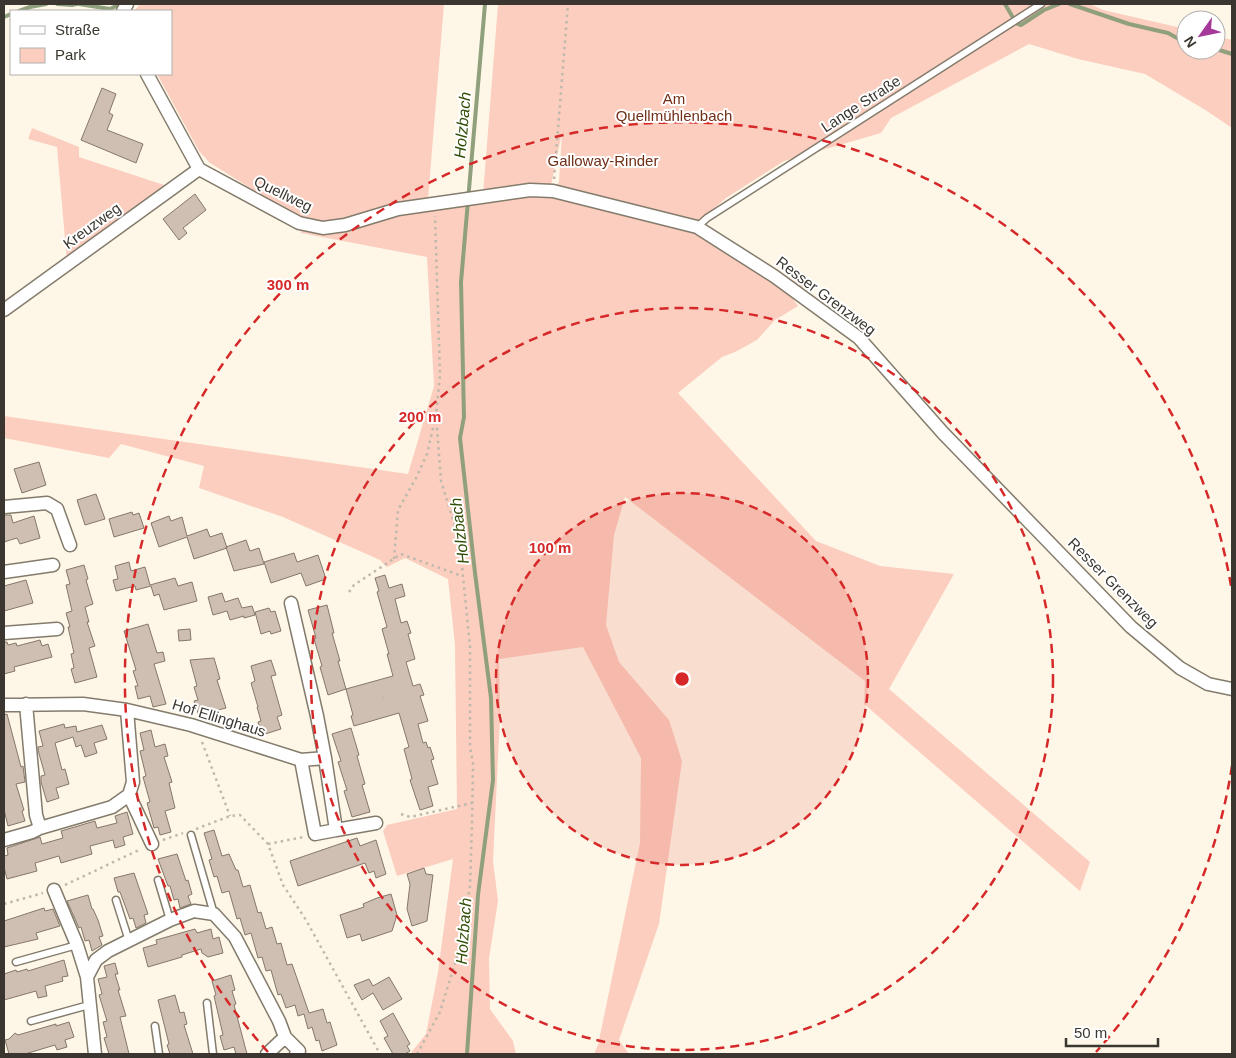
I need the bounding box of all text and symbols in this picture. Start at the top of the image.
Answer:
legend [10,10,172,75]
north arrow [1176,10,1226,60]
text: Straße [55,21,100,38]
text: N [1181,33,1200,51]
text: Park [55,46,86,63]
street label: Lange Straße [818,72,903,135]
park label: Am Quellmühlenbach [616,90,732,124]
water label: Holzbach [451,91,474,159]
park label: Galloway-Rinder [548,152,658,169]
street label: Quellweg [251,172,315,215]
street label: Kreuzweg [60,199,124,252]
street label: Resser Grenzweg [773,253,879,339]
text: 300 m [267,276,309,293]
text: 200 m [399,408,441,425]
water label: Holzbach [447,497,472,565]
street label: Resser Grenzweg [1065,534,1162,631]
text: 100 m [529,539,571,556]
centre of rings [673,670,691,688]
street label: Hof Ellinghaus [170,695,268,740]
water label: Holzbach [453,897,474,965]
scale bar [1066,1016,1158,1048]
text: 50 m [1074,1024,1107,1041]

